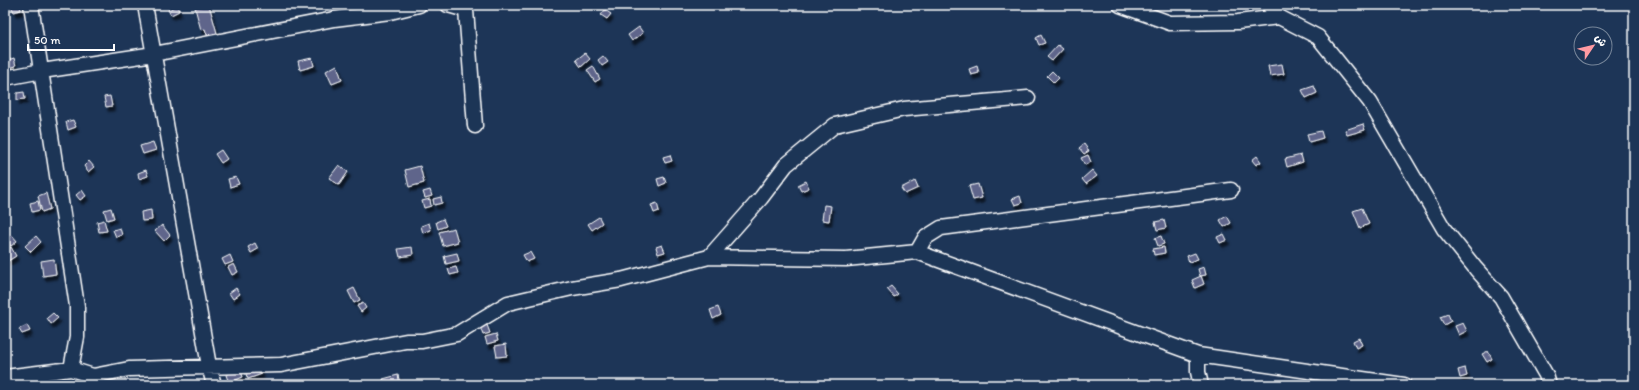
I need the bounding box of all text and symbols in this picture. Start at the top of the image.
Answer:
scale bar [28,26,114,52]
north arrow [1573,26,1613,66]
text: ش [1592,32,1610,49]
text: 50 m [34,33,60,47]

